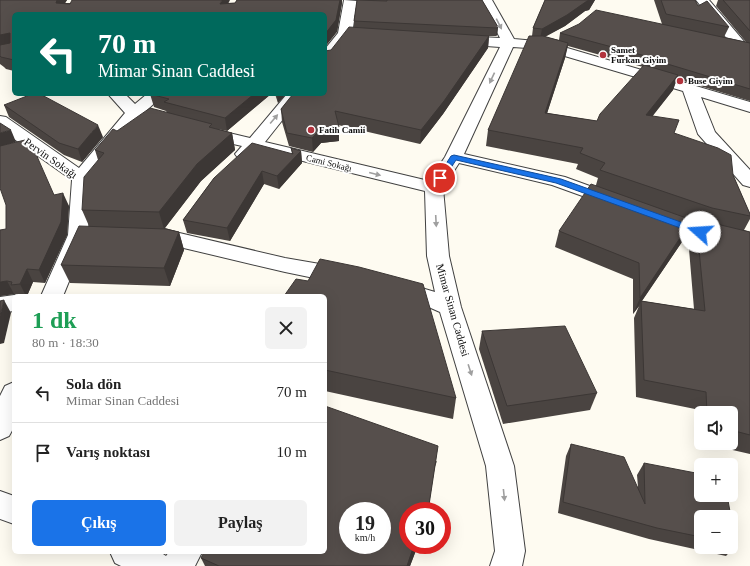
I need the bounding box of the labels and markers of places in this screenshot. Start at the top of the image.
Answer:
place label: Samet Furkan Giyim [611,45,667,65]
marker: Samet Furkan Giyim [598,50,608,60]
marker: Buse Giyim [675,76,685,86]
place label: Buse Giyim [688,76,733,86]
marker: Fatih Camii [306,125,316,135]
place label: Fatih Camii [319,125,366,135]
pin [423,161,457,195]

